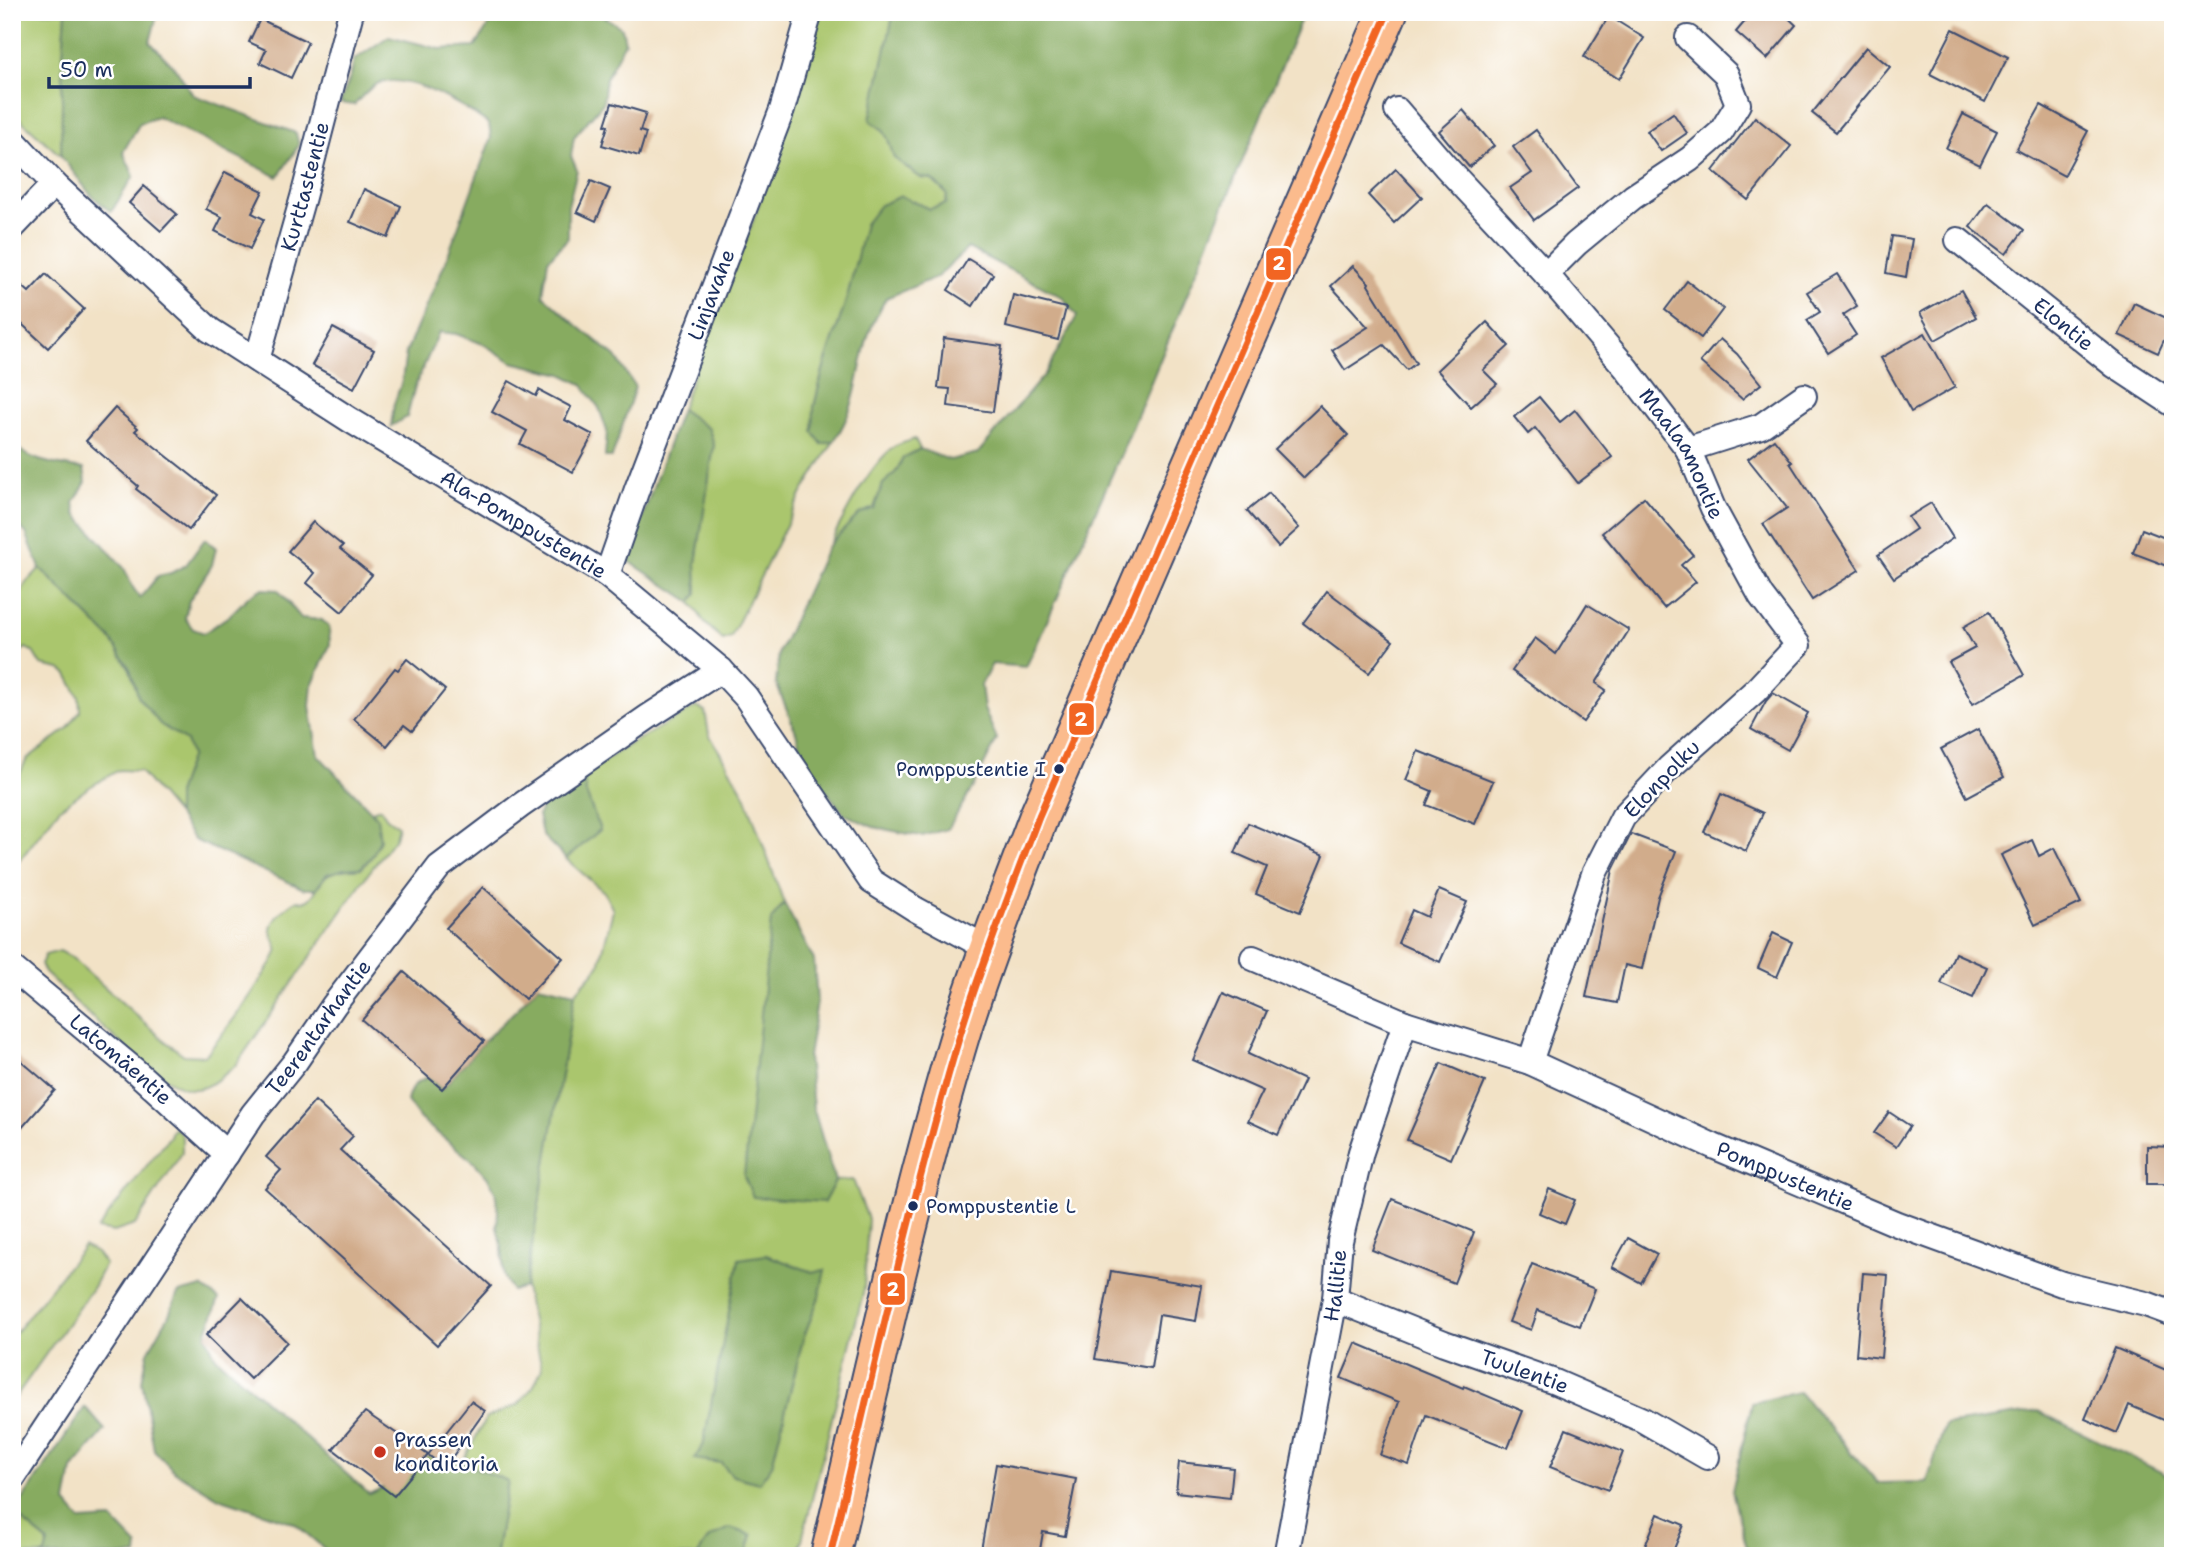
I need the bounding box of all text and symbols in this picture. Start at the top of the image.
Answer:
scale bar [49,46,250,90]
text: 50 m [60,56,113,84]
street label: Kurttastentie [274,119,336,255]
street label: Linjavahe [681,245,741,345]
line badge: 2 [1265,247,1292,281]
text: 2 [1272,251,1286,276]
street label: Elontie [2027,291,2100,357]
street label: Maalaamontie [1632,382,1730,524]
street label: Ala-Pomppustentie [435,464,612,585]
line badge: 2 [1068,702,1095,736]
text: 2 [1074,707,1088,732]
street label: Elonpolku [1618,734,1706,824]
place label: Pomppustentie I [896,757,1046,782]
marker: Pomppustentie I [1052,762,1066,776]
street label: Teerentarhantie [259,954,378,1101]
street label: Latomäentie [63,1008,178,1111]
street label: Pomppustentie [1712,1135,1858,1218]
place label: Pomppustentie L [926,1194,1076,1219]
marker: Pomppustentie L [906,1199,920,1213]
street label: Hallitie [1317,1248,1353,1324]
line badge: 2 [879,1272,906,1306]
text: 2 [886,1277,900,1302]
street label: Tuulentie [1477,1343,1573,1400]
place label: Prassen konditoria [394,1426,498,1478]
marker: Prassen konditoria [372,1444,388,1460]

